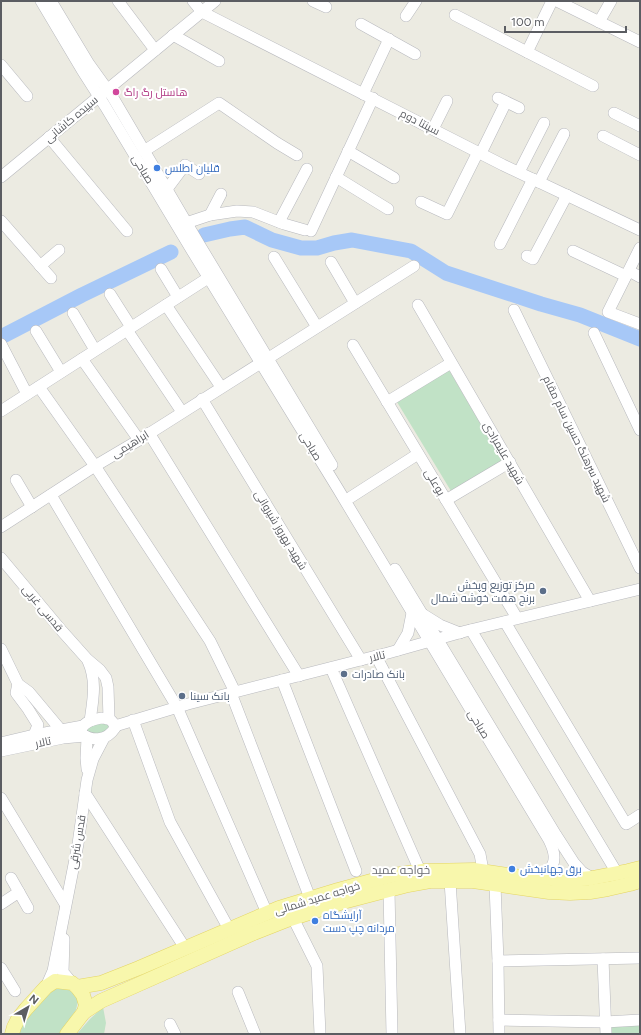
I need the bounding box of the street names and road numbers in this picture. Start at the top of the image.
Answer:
street label: سپیده کاشانی [42,93,101,145]
street label: سپنتا دوم [397,107,442,139]
street label: صباحی [129,152,156,186]
street label: شهید سرهنگ حسین سام مقام [539,374,613,505]
street label: شهید علیمرادی [480,420,527,487]
street label: ابراهیمی [109,428,151,461]
street label: صباحی [297,429,324,463]
street label: بوعلی [422,467,448,498]
street label: شهید بهروز شیروانی [252,488,309,572]
street label: قدسی غربی [19,582,66,634]
street label: تالار [367,648,387,665]
street label: صباحی [465,707,492,741]
street label: تالار [33,734,52,751]
street label: قدس شرقی [66,814,89,870]
street label: خواجه عمید شمالی [273,879,362,918]

